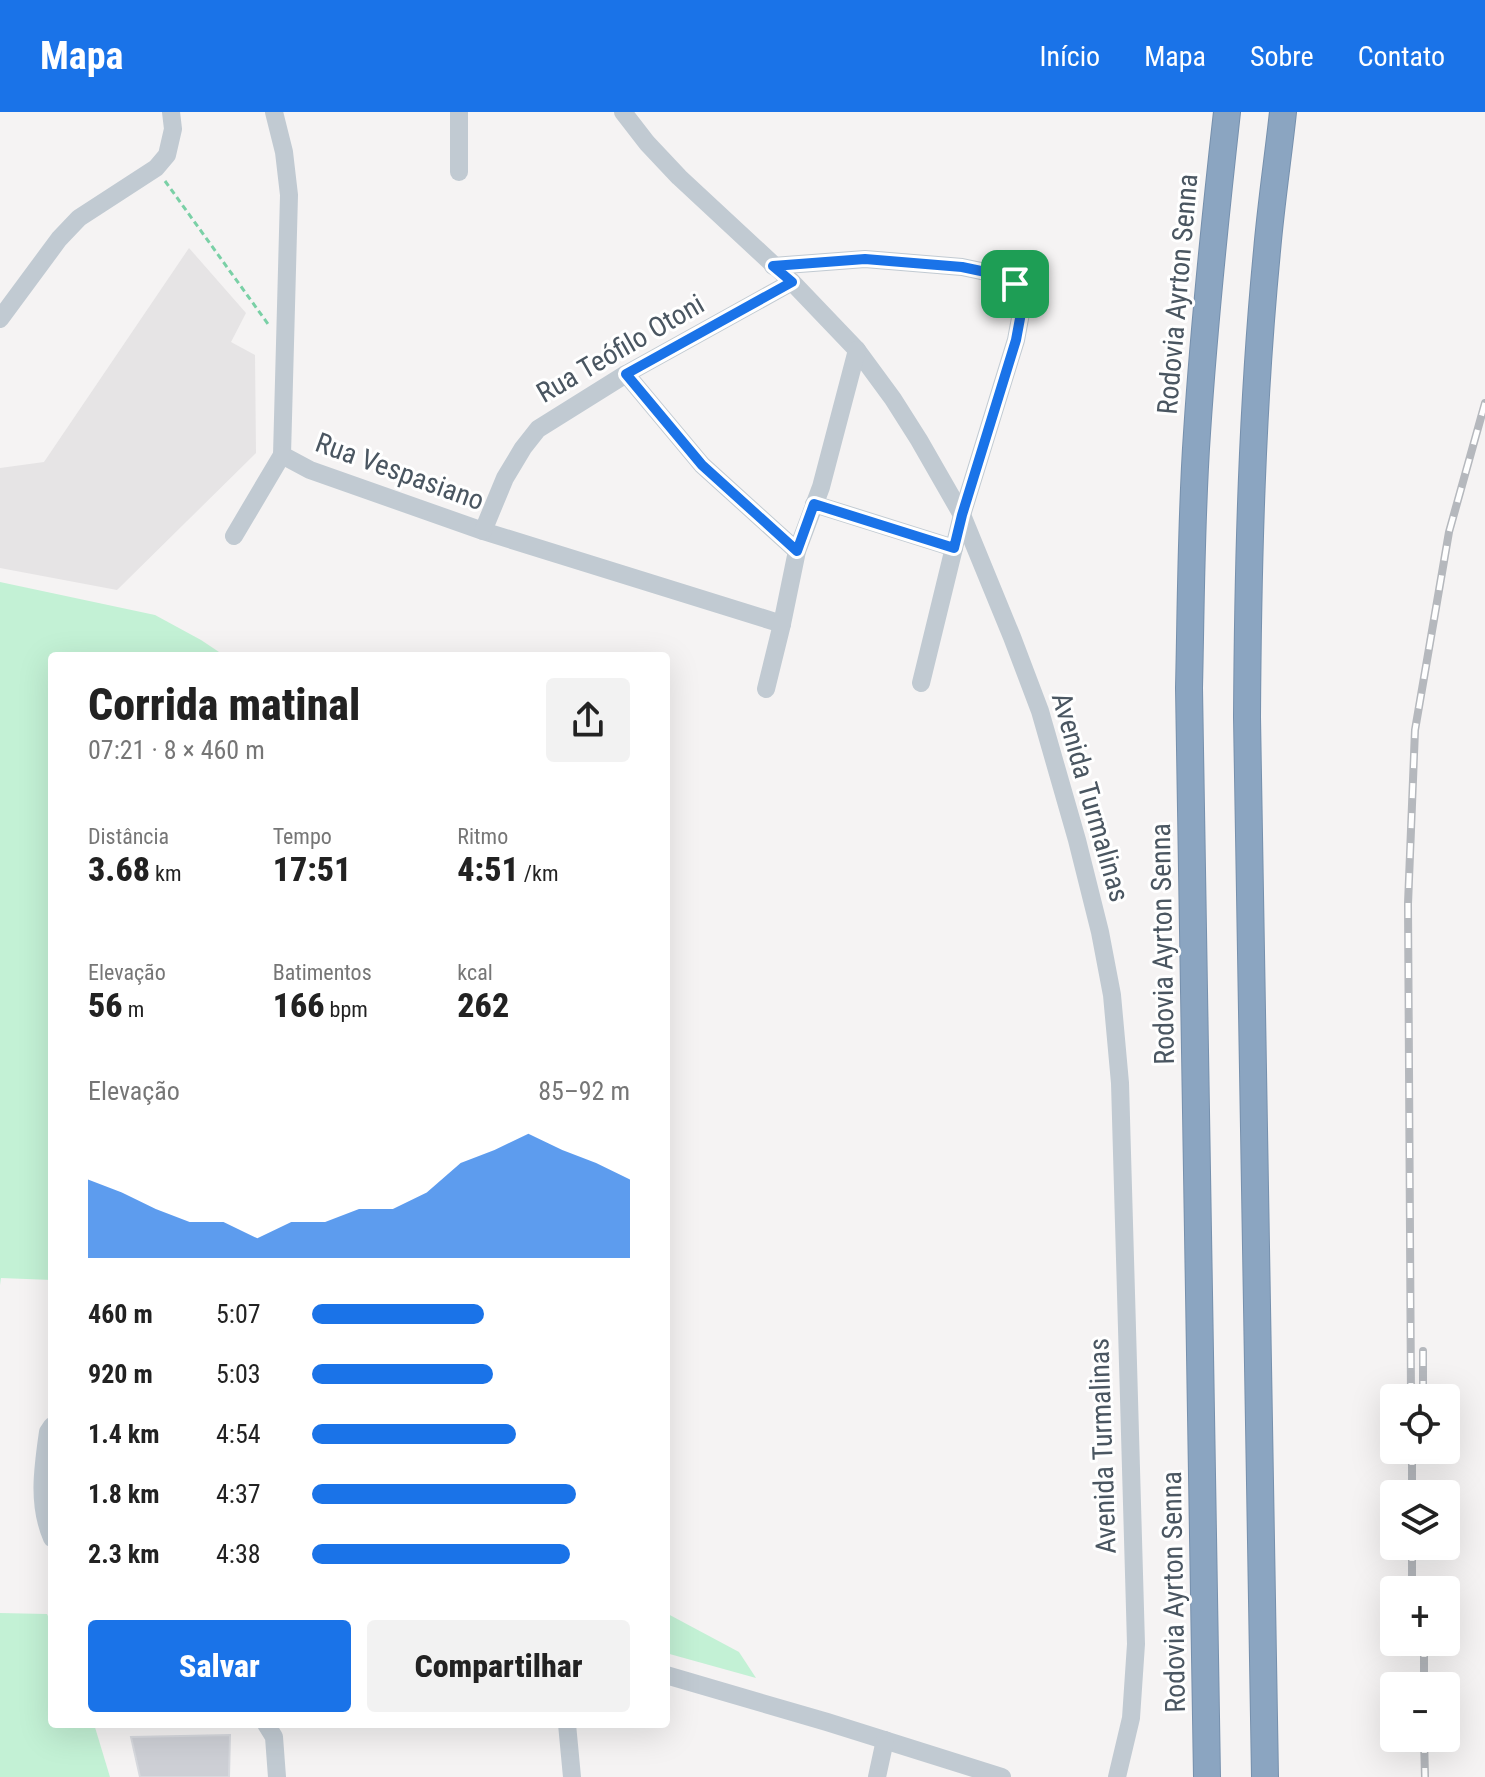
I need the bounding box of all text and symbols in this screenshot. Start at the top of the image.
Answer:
text: Mapa [40,34,123,78]
text: Início [1040,40,1100,73]
text: Mapa [1144,40,1206,73]
text: Sobre [1250,40,1314,73]
text: Contato [1358,40,1445,73]
street label: Rodovia Ayrton Senna [1151,172,1204,416]
pin [981,250,1049,318]
icon: arrive [993,262,1037,306]
street label: Rua Teófilo Otoni [531,287,710,410]
street label: Rua Vespasiano [311,426,488,517]
button: share [546,678,630,762]
text: Corrida matinal [88,679,360,731]
street label: Avenida Turmalinas [1045,689,1136,906]
text: 07:21 · 8 × 460 m [88,735,265,765]
street label: Rodovia Ayrton Senna [1144,823,1181,1065]
text: Distância [88,824,169,849]
text: Tempo [273,824,332,849]
text: Ritmo [457,824,508,849]
text: 3.68 [88,849,150,889]
text: 17:51 [273,849,351,889]
text: 4:51 [457,849,519,889]
text: km [150,861,181,886]
text: /km [519,861,558,886]
text: Elevação [88,960,166,985]
text: Batimentos [273,960,372,985]
text: kcal [457,960,493,985]
text: 56 [88,985,123,1025]
text: 166 [273,985,325,1025]
text: 262 [457,985,509,1025]
text: m [123,997,144,1022]
text: bpm [325,997,368,1022]
text: Elevação [88,1076,180,1106]
text: 85–92 m [538,1076,630,1106]
text: 460 m [88,1299,153,1329]
text: 5:07 [216,1299,261,1329]
street label: Avenida Turmalinas [1082,1337,1123,1554]
text: 920 m [88,1359,153,1389]
text: 5:03 [216,1359,261,1389]
map controls [1380,1384,1460,1752]
button: locate [1380,1384,1460,1464]
text: 1.4 km [88,1419,160,1449]
text: 4:54 [216,1419,261,1449]
street label: Rodovia Ayrton Senna [1155,1471,1192,1713]
text: 1.8 km [88,1479,160,1509]
text: 4:37 [216,1479,261,1509]
button: layers [1380,1480,1460,1560]
text: 2.3 km [88,1539,160,1569]
text: 4:38 [216,1539,261,1569]
button: + [1380,1576,1460,1656]
button: Salvar [88,1620,351,1712]
button: Compartilhar [367,1620,630,1712]
button: − [1380,1672,1460,1752]

